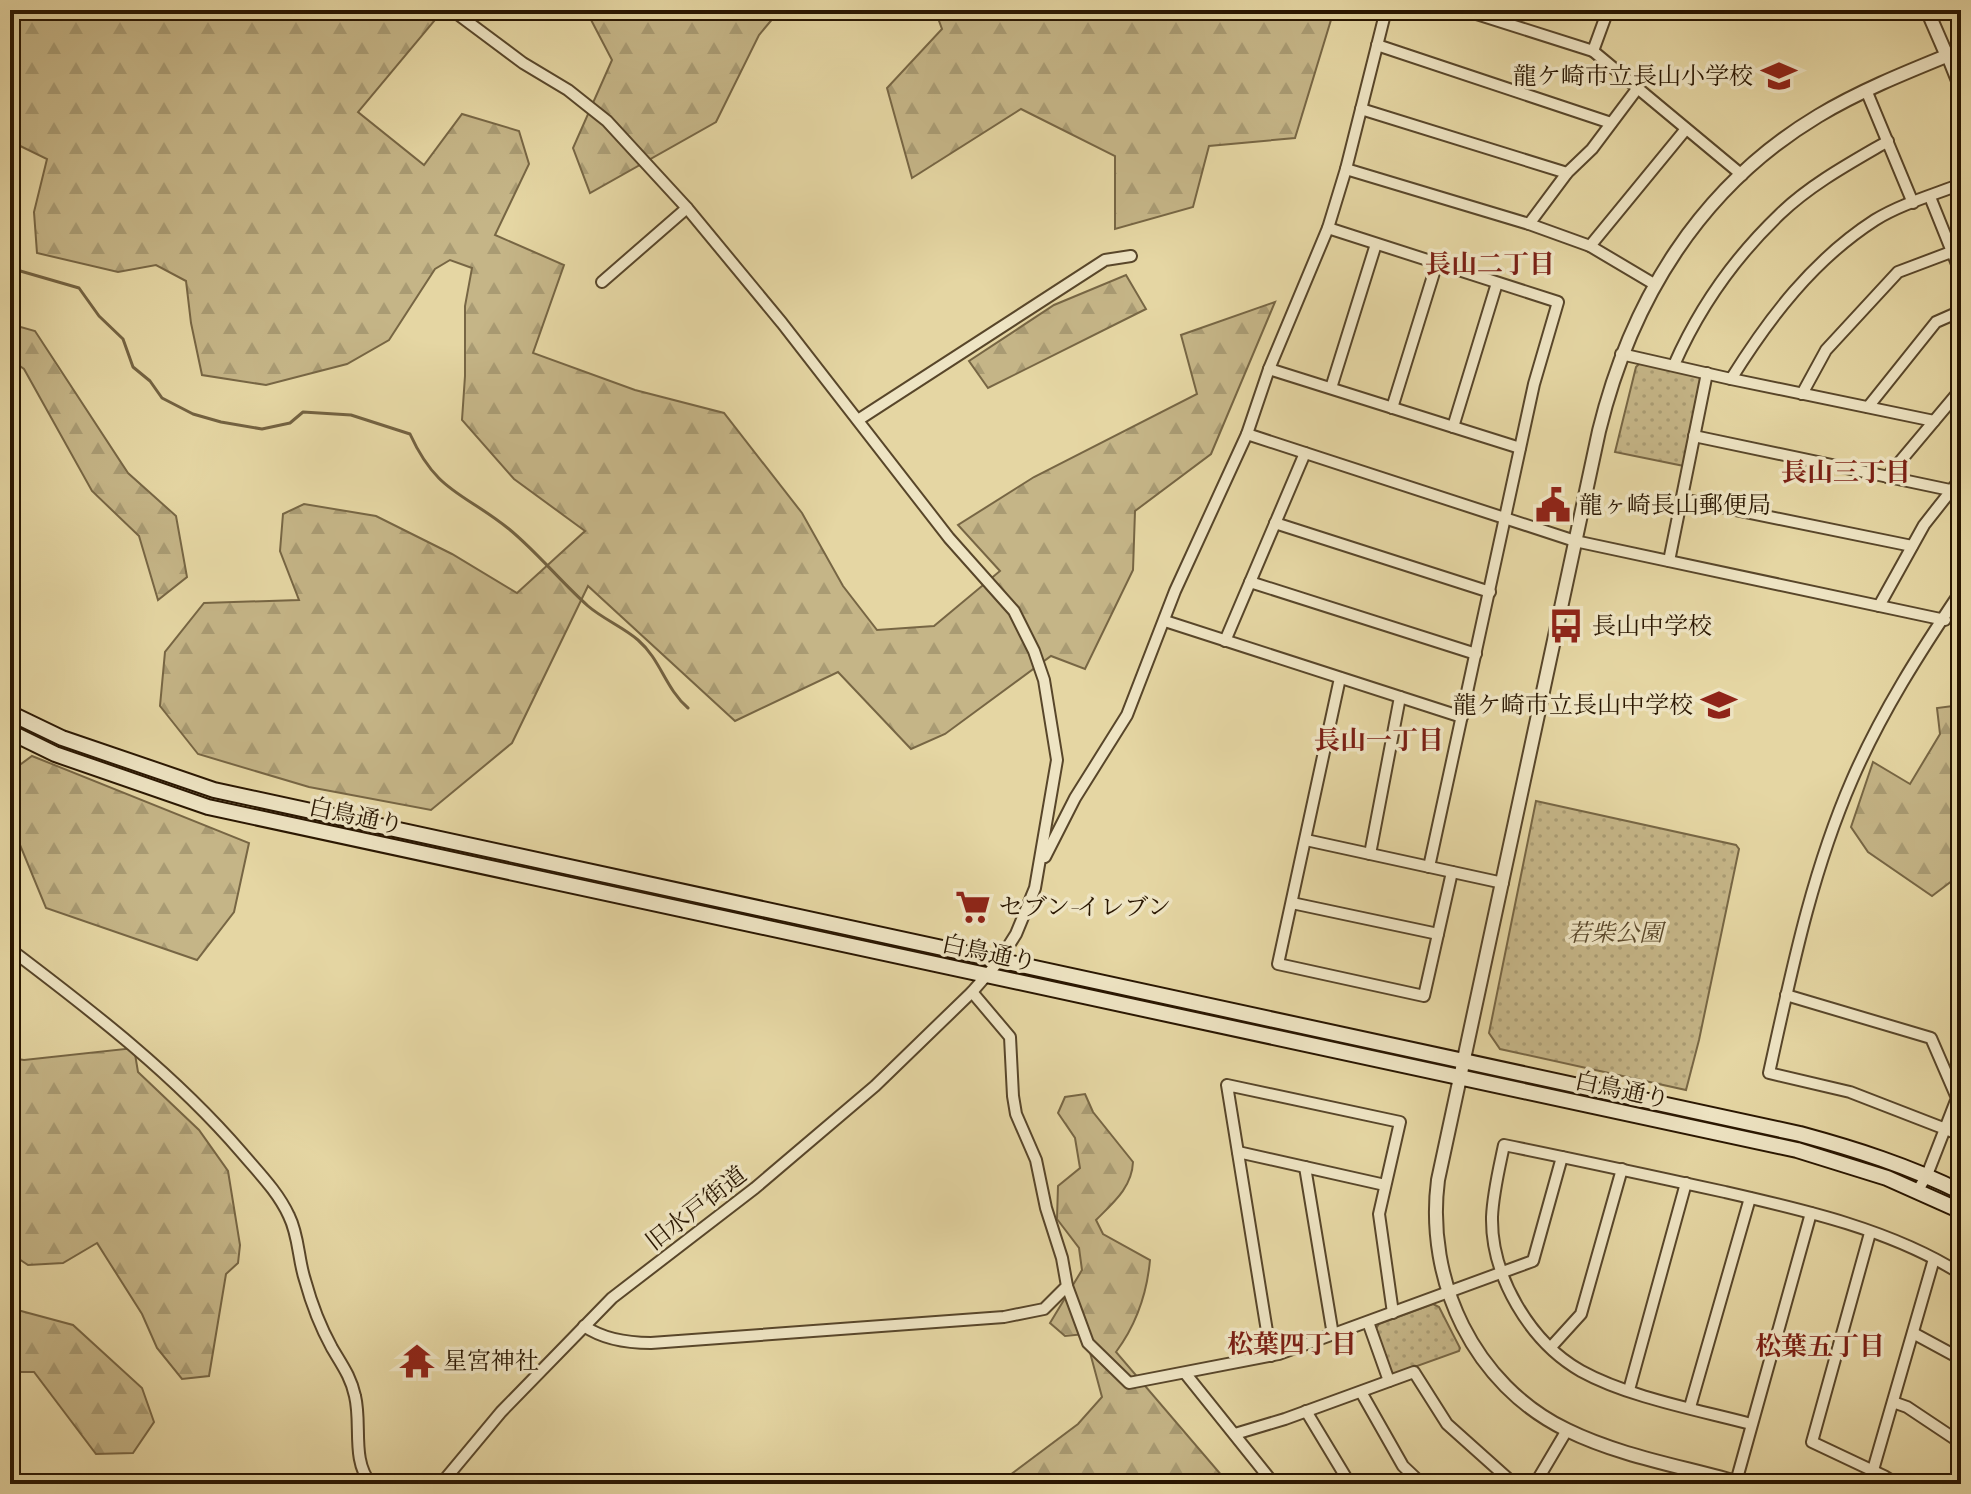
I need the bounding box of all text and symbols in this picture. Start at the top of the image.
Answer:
school or university icon: 龍ケ崎市立長山小学校 [1760,57,1798,95]
place label: 龍ケ崎市立長山小学校 [1513,62,1753,90]
district label: 長山二丁目 [1425,249,1555,280]
district label: 長山三丁目 [1781,457,1911,488]
public building icon: 龍ヶ崎長山郵便局 [1534,486,1572,524]
place label: 龍ヶ崎長山郵便局 [1579,491,1771,519]
bus stop icon: 長山中学校 [1547,607,1585,645]
place label: 長山中学校 [1592,612,1712,640]
school or university icon: 龍ケ崎市立長山中学校 [1700,686,1738,724]
place label: 龍ケ崎市立長山中学校 [1453,691,1693,719]
district label: 長山一丁目 [1314,725,1444,756]
street label: 白鳥通り [306,792,406,840]
supermarket icon: セブン-イレブン [954,888,992,926]
place label: セブン-イレブン [999,893,1171,921]
park label: 若柴公園 [1567,919,1667,947]
street label: 白鳥通り [939,929,1039,977]
street label: 白鳥通り [1572,1066,1672,1114]
street label: 旧水戸街道 [640,1160,752,1256]
district label: 松葉四丁目 [1227,1329,1357,1360]
district label: 松葉五丁目 [1755,1331,1885,1362]
temple icon: 星宮神社 [398,1342,436,1380]
place label: 星宮神社 [443,1347,539,1375]

